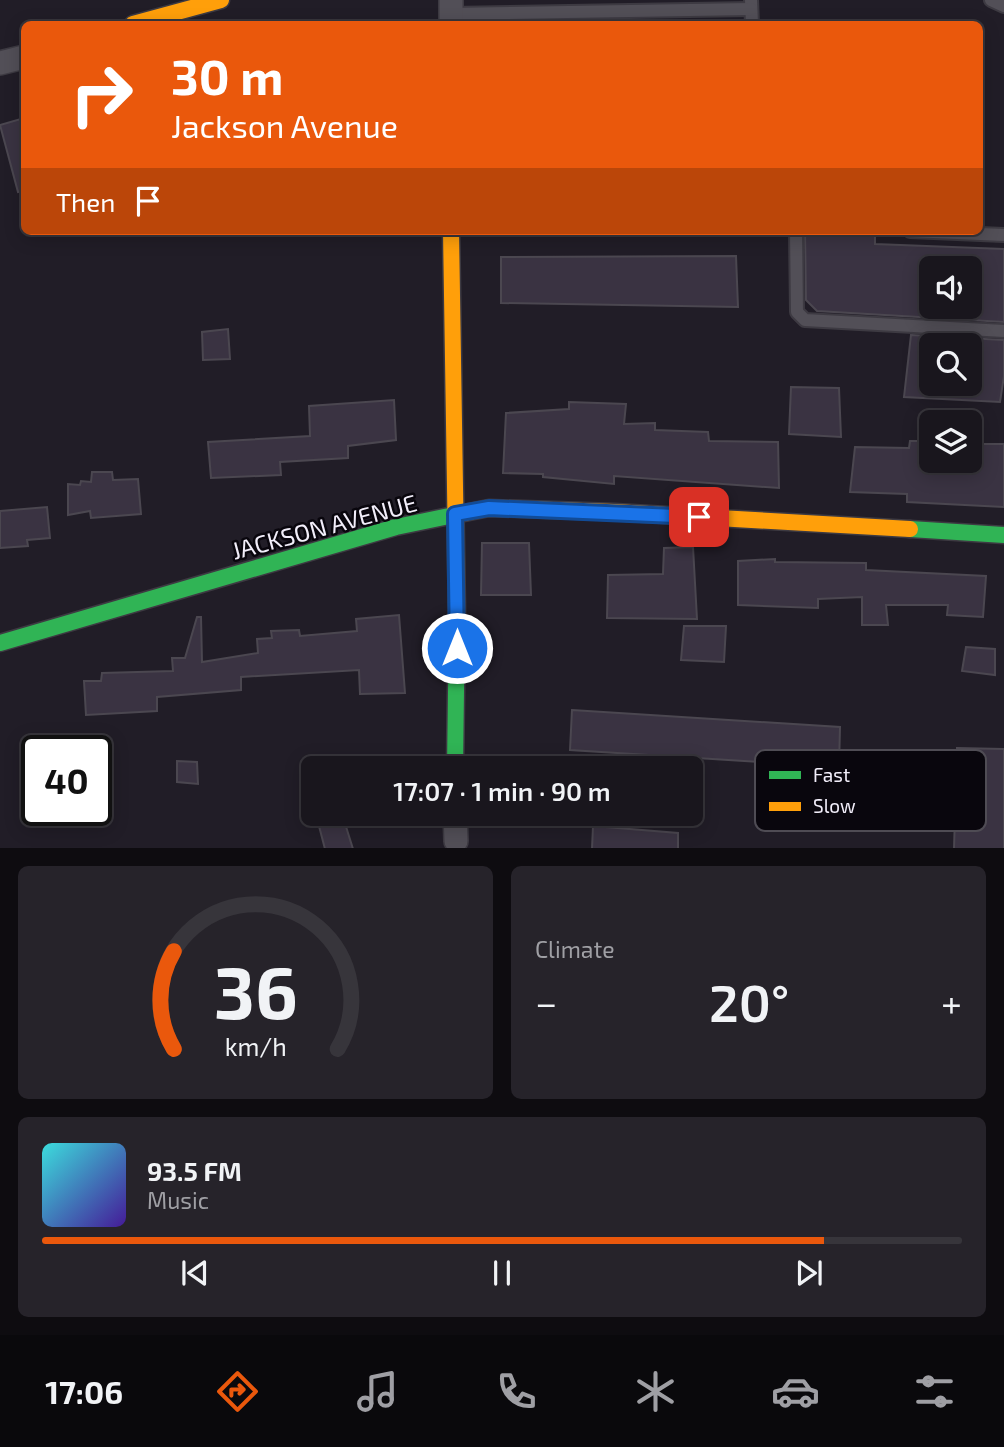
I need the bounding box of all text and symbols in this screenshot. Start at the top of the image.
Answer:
text: 30 m [171,46,283,105]
icon: right [56,49,147,140]
text: Jackson Avenue [171,106,398,144]
icon: arrive [129,182,167,220]
text: Then [56,186,115,217]
map controls [919,256,982,473]
button: sound [919,256,982,319]
button: search [919,333,982,396]
button: layers [919,410,982,473]
street label: JACKSON AVENUE [228,487,420,565]
pin [669,487,729,547]
icon: arrive [680,498,718,536]
position arrow [420,611,494,685]
speed limit sign: 40 [21,735,112,826]
legend [755,750,986,831]
text: Fast [813,763,850,786]
text: 17:07 · 1 min · 90 m [393,775,611,806]
text: Slow [813,794,856,817]
text: Climate [535,935,615,963]
text: 36 [213,946,298,1034]
text: 20° [709,970,789,1032]
text: − [535,979,557,1025]
text: + [941,979,962,1025]
text: km/h [224,1030,287,1060]
text: 93.5 FM [147,1155,242,1186]
text: Music [147,1186,209,1214]
icon: previous [176,1254,214,1292]
icon: pause [483,1254,521,1292]
icon: next [790,1254,828,1292]
icon: directions [213,1367,262,1416]
icon: music [353,1367,402,1416]
icon: phone [492,1367,541,1416]
icon: climate [631,1367,680,1416]
icon: car [771,1367,820,1416]
icon: filters [910,1367,959,1416]
text: 17:06 [45,1372,123,1410]

